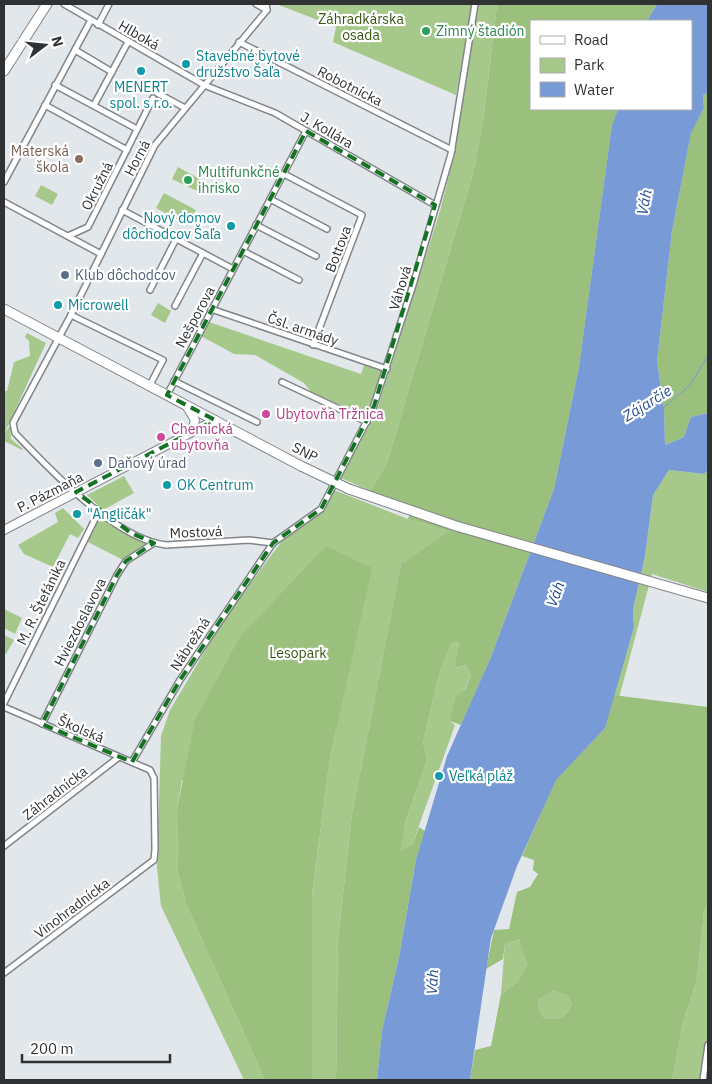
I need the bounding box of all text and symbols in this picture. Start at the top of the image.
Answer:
park label: Záhradkárska osada [318,10,404,44]
street label: Hlboká [115,16,163,54]
north arrow [20,20,70,70]
legend [530,20,692,110]
place label: Zimný štadión [436,22,525,40]
marker: Zimný štadión [420,25,432,37]
text: Road [574,30,609,49]
text: N [47,34,68,49]
place label: Stavebné bytové družstvo Šaľa [196,47,300,81]
text: Park [574,55,604,74]
marker: Stavebné bytové družstvo Šaľa [180,58,192,70]
street label: Robotnícka [314,62,386,110]
marker: MENERT spol. s r.o. [135,65,147,77]
place label: MENERT spol. s r.o. [109,78,173,112]
text: Water [574,80,615,99]
street label: J. Kollára [297,108,357,153]
street label: Horná [120,136,154,179]
place label: Materská škola [11,142,70,176]
marker: Materská škola [73,153,85,165]
street label: Okružná [77,158,117,213]
place label: Multifunkčné ihrisko [198,163,280,197]
marker: Multifunkčné ihrisko [182,174,194,186]
water label: Váh [632,188,656,216]
place label: Nový domov dôchodcov Šaľa [122,209,222,243]
marker: Nový domov dôchodcov Šaľa [225,220,237,232]
street label: Bottova [321,223,355,275]
street label: Váhová [385,263,415,312]
place label: Klub dôchodcov [75,266,176,284]
marker: Klub dôchodcov [59,269,71,281]
street label: Nešporova [171,283,219,351]
place label: Microwell [68,296,129,314]
marker: Microwell [52,299,64,311]
street label: Čsl. armády [265,307,341,350]
water label: Zájarčie [618,381,675,426]
place label: Ubytovňa Tržnica [276,405,384,423]
marker: Ubytovňa Tržnica [260,408,272,420]
place label: Chemická ubytovňa [171,420,233,454]
marker: Chemická ubytovňa [155,431,167,443]
street label: SNP [289,438,321,466]
place label: Daňový úrad [108,454,186,472]
marker: Daňový úrad [92,457,104,469]
street label: P. Pázmaňa [14,467,86,516]
place label: OK Centrum [177,476,254,494]
marker: OK Centrum [161,479,173,491]
place label: "Angličák" [87,505,152,523]
marker: "Angličák" [71,508,83,520]
street label: Mostová [169,522,223,542]
street label: M. R. Štefánika [12,555,70,648]
street label: Hviezdoslavova [50,574,110,669]
water label: Váh [542,579,568,609]
street label: Nábrežná [166,613,214,674]
park label: Lesopark [269,644,327,662]
street label: Školská [55,710,108,747]
street label: Záhradnícka [19,762,91,824]
place label: Veľká pláž [449,767,513,785]
marker: Veľká pláž [433,770,445,782]
street label: Vinohradnícka [31,874,114,942]
water label: Váh [422,969,442,995]
scale bar [22,1032,170,1064]
text: 200 m [30,1039,74,1058]

